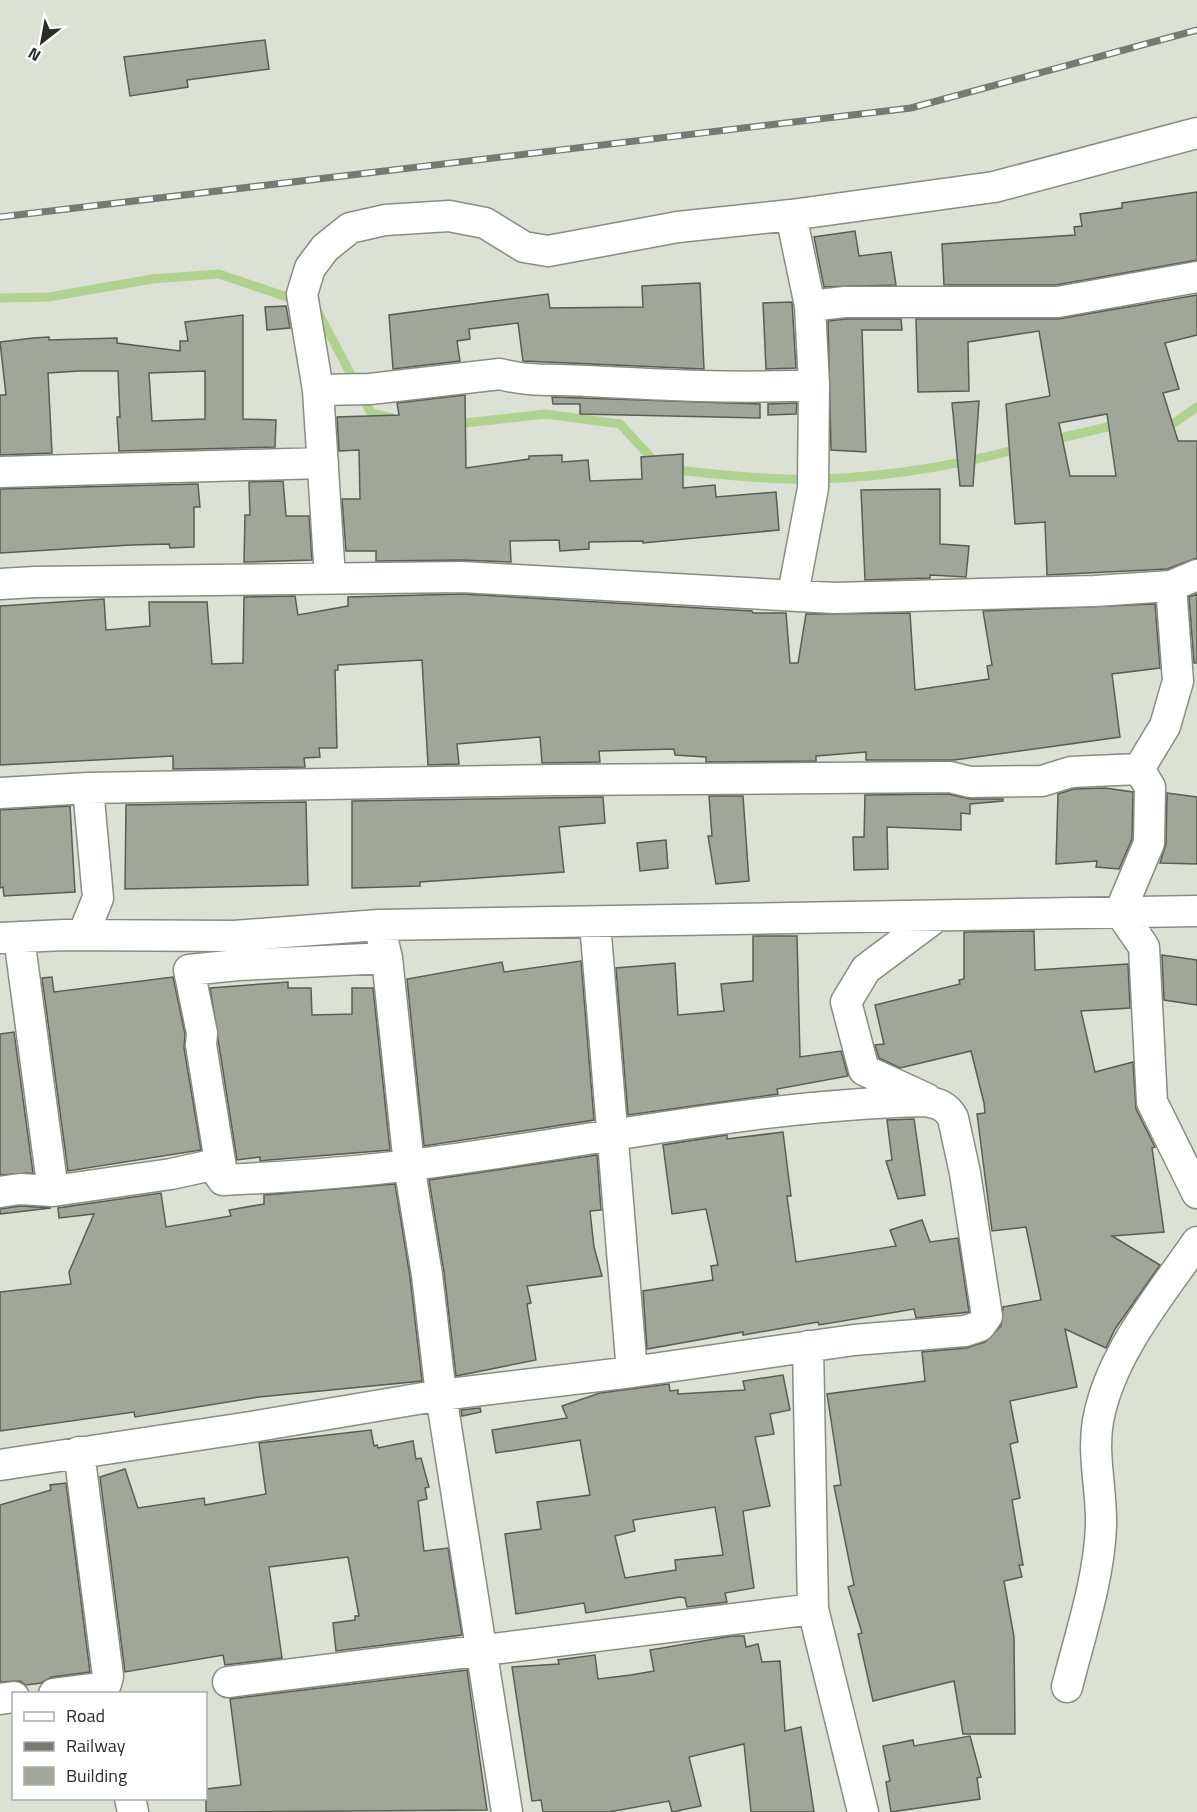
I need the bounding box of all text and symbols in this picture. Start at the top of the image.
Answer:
north arrow [12,12,72,72]
text: N [23,42,45,68]
legend [12,1692,207,1800]
text: Road [66,1702,105,1729]
text: Railway [66,1732,126,1759]
text: Building [66,1762,127,1789]

